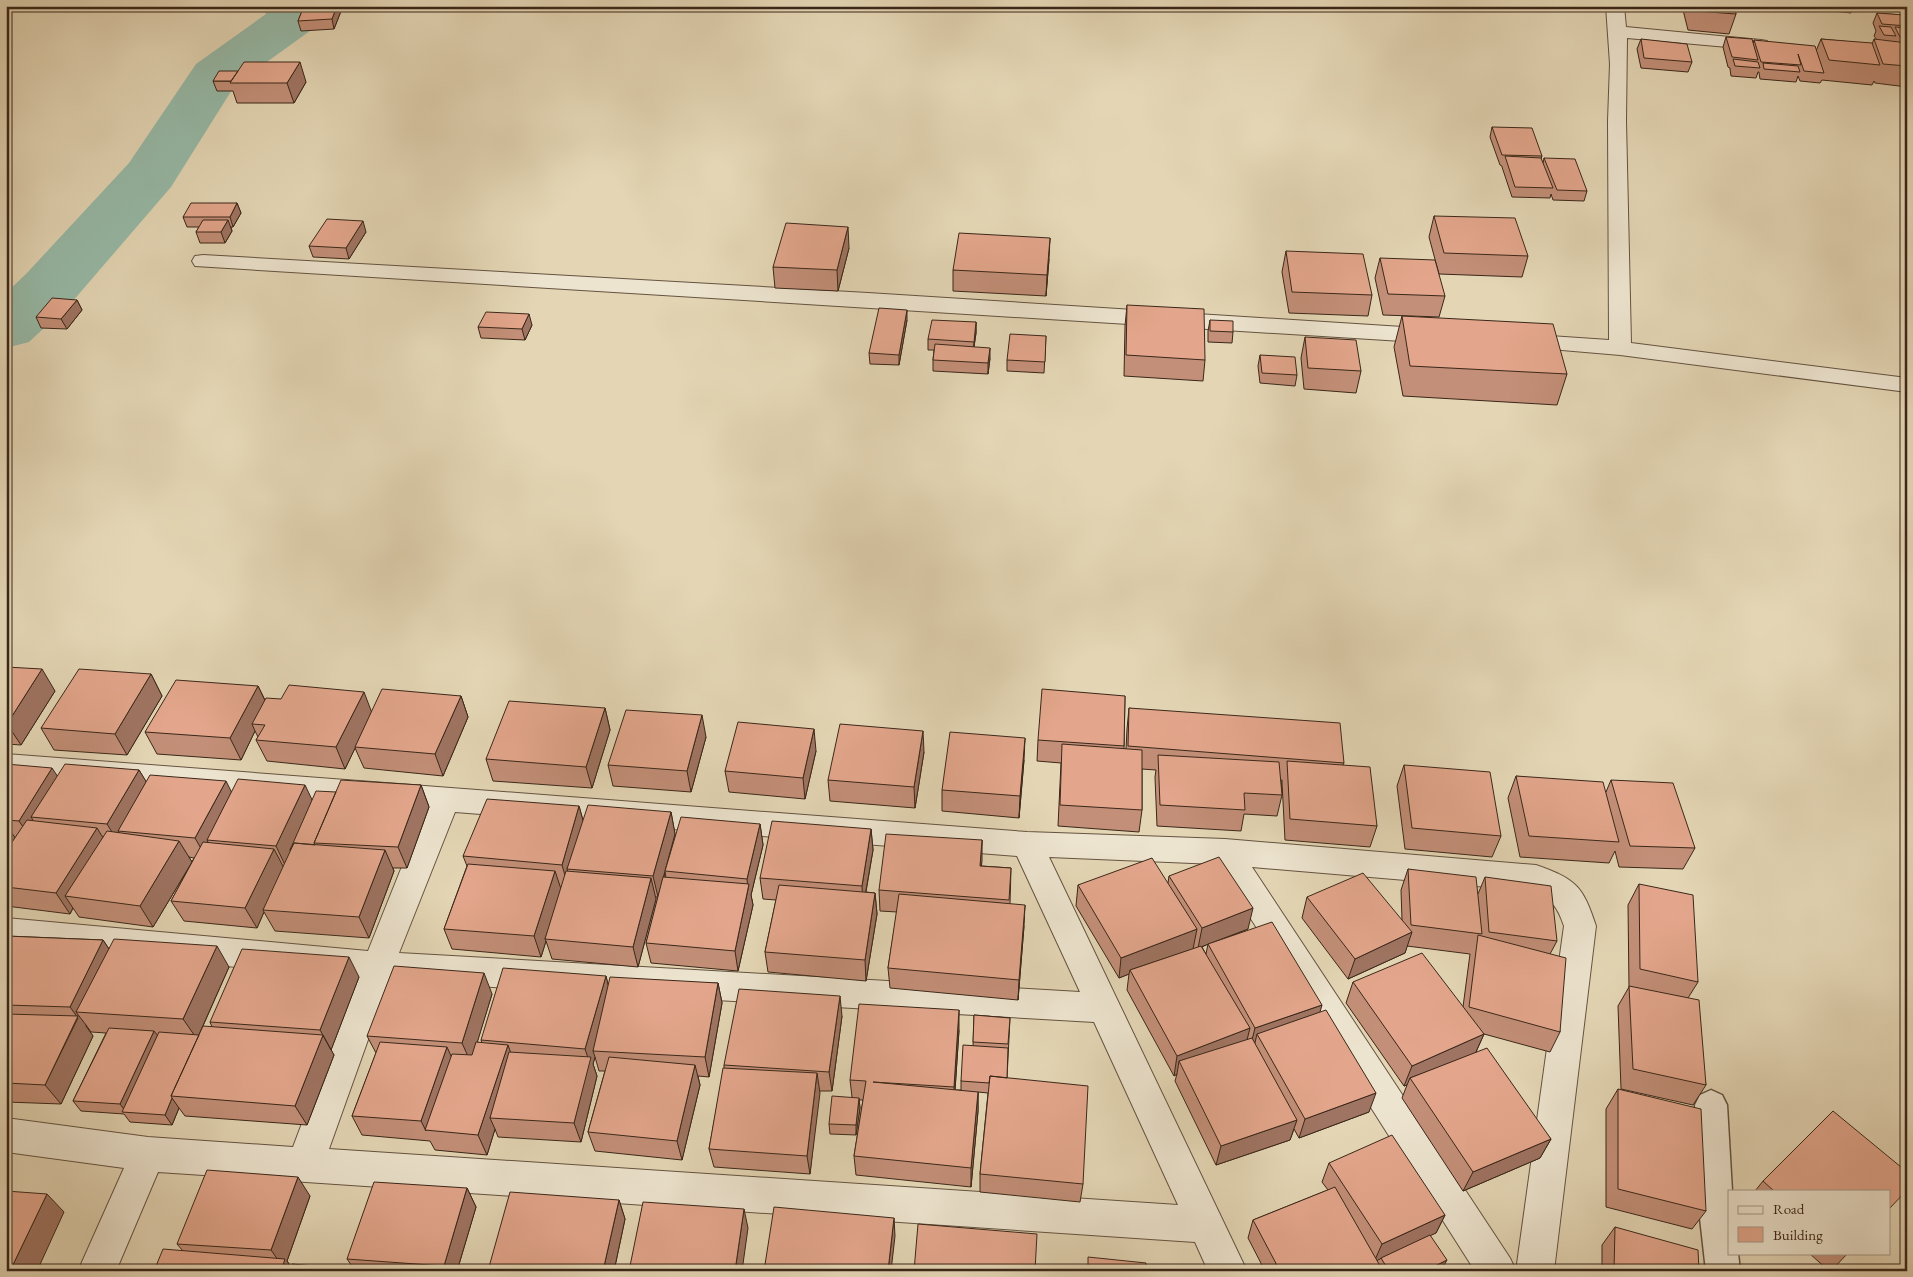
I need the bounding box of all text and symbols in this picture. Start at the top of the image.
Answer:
legend [1728,1190,1890,1254]
text: Road [1773,1199,1805,1218]
text: Building [1773,1225,1823,1244]

